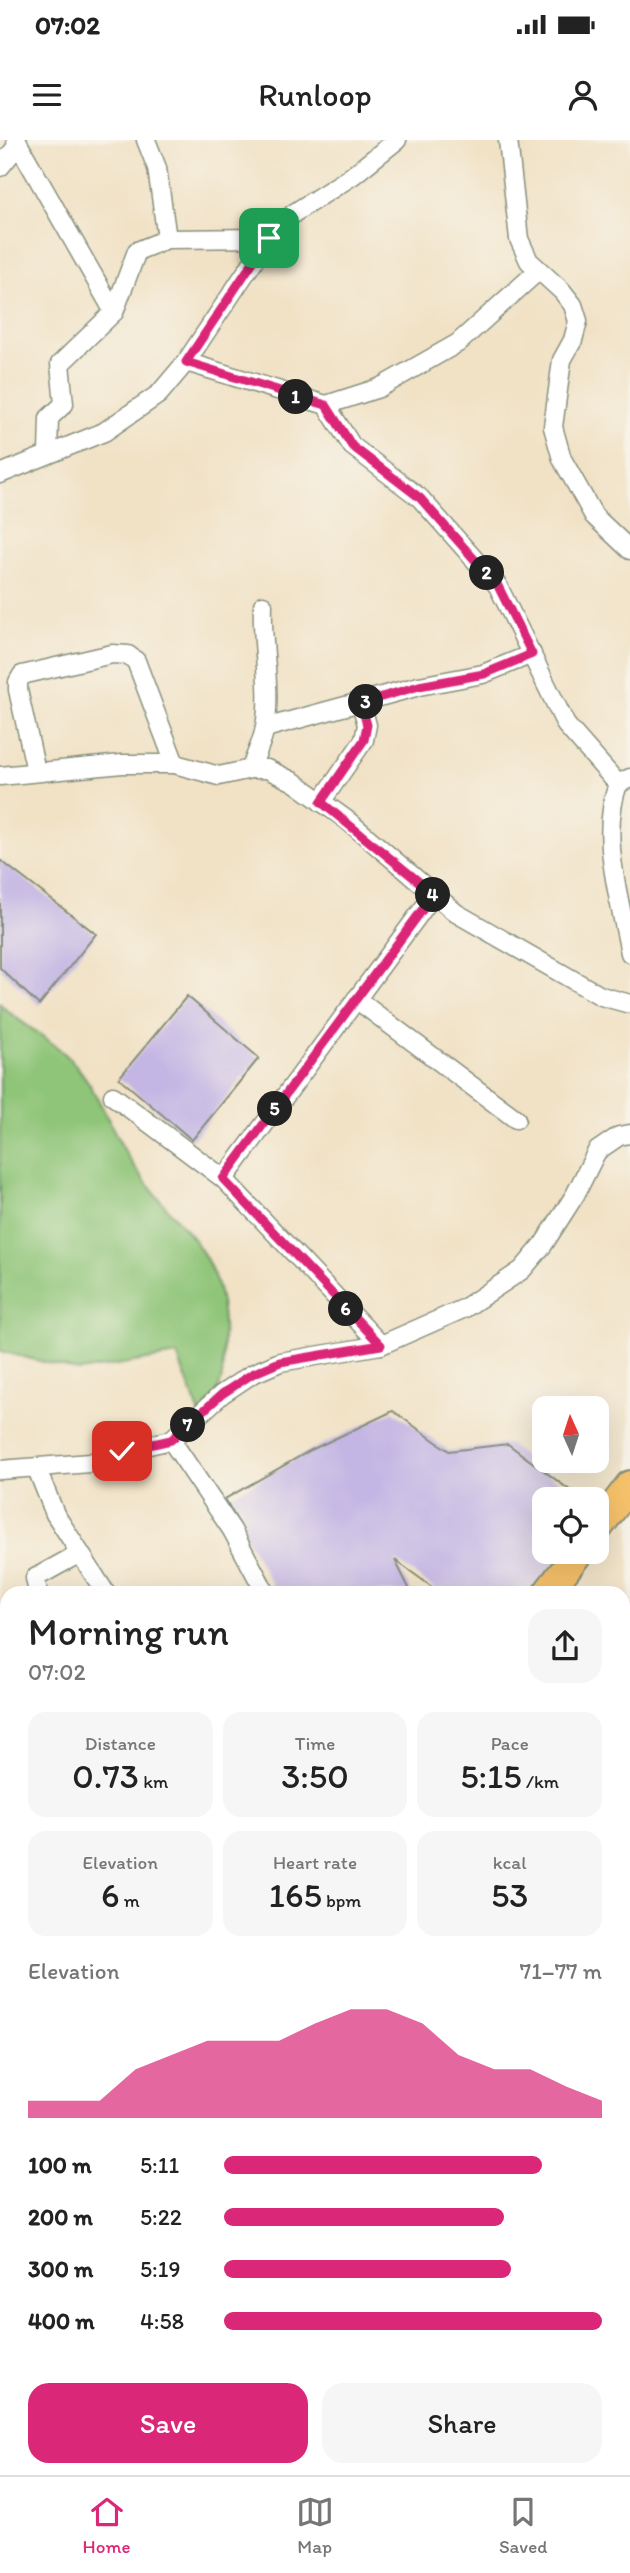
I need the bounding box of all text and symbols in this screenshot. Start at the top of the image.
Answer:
text: 07:02 [35,9,100,41]
icon: menu [28,76,66,114]
text: Runloop [258,76,372,114]
icon: person [564,76,602,114]
pin [239,208,299,268]
icon: arrive [250,219,288,257]
pin: 1 [278,380,314,414]
text: 1 [291,385,300,408]
pin: 2 [470,556,504,590]
text: 2 [482,561,492,584]
pin: 3 [348,684,384,720]
text: 3 [360,690,371,713]
pin: 4 [416,878,450,912]
text: 4 [427,883,438,906]
pin: 5 [258,1091,292,1126]
text: 5 [270,1097,279,1120]
pin: 6 [328,1292,364,1326]
text: 6 [340,1297,351,1320]
north arrow [532,1396,609,1474]
map controls [532,1396,609,1564]
pin: 7 [170,1408,206,1442]
text: 7 [183,1413,192,1436]
pin [92,1421,152,1481]
icon: check [103,1432,141,1470]
button: locate [532,1487,609,1564]
text: Morning run [28,1609,229,1655]
button: share [528,1609,602,1683]
text: 07:02 [28,1658,85,1686]
text: Distance [85,1732,156,1755]
text: Time [295,1732,335,1755]
text: Pace [491,1732,529,1755]
text: 0.73 [72,1755,139,1797]
text: 3:50 [281,1755,349,1797]
text: 5:15 [460,1755,522,1797]
text: km [139,1770,168,1793]
text: /km [522,1770,559,1793]
text: Elevation [83,1851,158,1874]
text: Heart rate [273,1851,357,1874]
text: kcal [493,1851,527,1874]
text: 6 [101,1874,119,1916]
text: 165 [269,1874,322,1916]
text: 53 [491,1874,528,1916]
text: m [119,1889,140,1912]
text: bpm [322,1889,361,1912]
text: Elevation [28,1957,119,1985]
text: 71–77 m [520,1957,602,1985]
text: 100 m [28,2151,92,2179]
text: 5:11 [140,2151,179,2179]
text: 200 m [28,2203,93,2231]
text: 5:22 [140,2203,182,2231]
text: 300 m [28,2255,93,2283]
text: 5:19 [140,2255,180,2283]
text: 400 m [28,2307,95,2335]
text: 4:58 [140,2307,184,2335]
button: Save [28,2383,308,2463]
button: Share [322,2383,602,2463]
tab: Home [83,2493,130,2558]
tab: Map [296,2493,334,2558]
tab: Saved [499,2493,547,2558]

